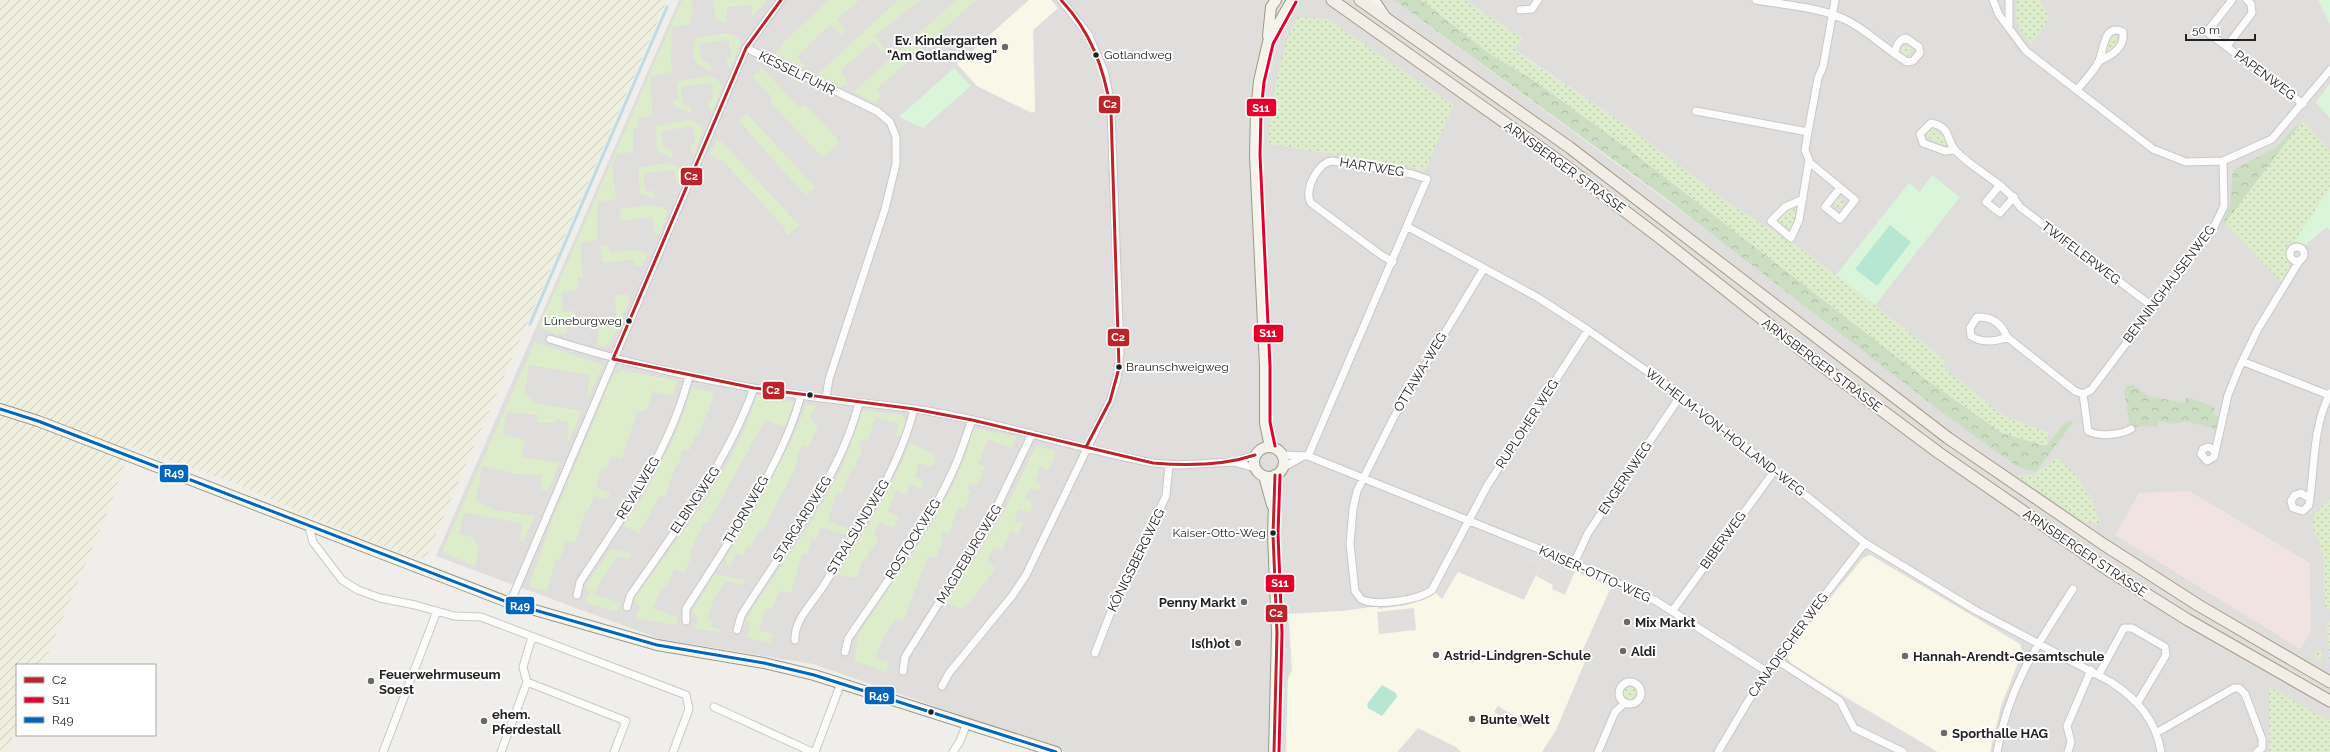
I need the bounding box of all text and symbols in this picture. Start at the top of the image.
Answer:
scale bar [2186,16,2255,42]
text: 50 m [2192,23,2220,37]
place label: Ev. Kindergarten "Am Gotlandweg" [887,33,997,63]
marker: Ev. Kindergarten "Am Gotlandweg" [1000,42,1010,52]
street label: PAPENWEG [2231,47,2299,103]
street label: KESSELFUHR [756,48,838,98]
place label: Gotlandweg [1104,48,1172,62]
marker: Gotlandweg [1091,50,1101,60]
line badge: C2 [1098,95,1121,114]
text: C2 [1103,98,1117,111]
line badge: S11 [1246,98,1277,117]
text: S11 [1252,102,1270,115]
street label: ARNSBERGER STRASSE [1502,118,1628,216]
street label: HARTWEG [1339,154,1405,180]
line badge: C2 [680,167,703,186]
text: C2 [684,170,698,183]
street label: TWIFELERWEG [2039,219,2123,287]
street label: BENNINGHAUSENWEG [2120,222,2218,346]
place label: Lüneburgweg [544,314,622,328]
street label: ARNSBERGER STRASSE [1759,315,1885,415]
marker: Lüneburgweg [624,316,634,326]
line badge: S11 [1253,324,1284,343]
text: S11 [1259,327,1277,340]
line badge: C2 [1107,328,1130,347]
street label: OTTAWA-WEG [1390,330,1450,414]
text: C2 [1111,331,1125,344]
place label: Braunschweigweg [1126,360,1229,374]
marker: Braunschweigweg [1114,362,1124,372]
street label: WILHELM-VON-HOLLAND-WEG [1642,365,1808,499]
street label: RUPLOHER WEG [1493,377,1561,471]
line badge: C2 [762,381,785,400]
text: C2 [766,384,780,397]
unlabelled marker [805,390,815,400]
street label: ENGERNWEG [1595,439,1655,517]
street label: REVALWEG [614,454,662,522]
line badge: R49 [159,464,189,483]
street label: ELBINGWEG [667,464,723,536]
text: R49 [164,467,185,480]
street label: THORNWEG [720,473,772,547]
street label: STARGARDWEG [770,473,834,565]
street label: STRALSUNDWEG [824,477,892,577]
street label: ROSTOCKWEG [882,496,944,582]
street label: MAGDEBURGWEG [933,502,1005,606]
street label: KÖNIGSBERGWEG [1104,506,1167,614]
street label: ARNSBERGER STRASSE [2020,506,2150,600]
street label: BIBERWEG [1697,508,1749,572]
place label: Kaiser-Otto-Weg [1173,526,1266,540]
marker: Kaiser-Otto-Weg [1268,528,1278,538]
street label: KAISER-OTTO-WEG [1537,543,1653,605]
line badge: S11 [1265,574,1295,593]
text: S11 [1271,577,1289,590]
street label: CANADISCHER WEG [1745,590,1831,700]
place label: Penny Markt [1159,595,1236,610]
line badge: R49 [505,596,535,615]
marker: Penny Markt [1239,597,1249,607]
text: R49 [510,600,531,613]
line badge: C2 [1265,604,1288,623]
text: C2 [1269,607,1283,620]
place label: Mix Markt [1635,615,1696,630]
marker: Mix Markt [1622,617,1632,627]
place label: Is(h)ot [1191,636,1230,651]
marker: Is(h)ot [1233,638,1243,648]
place label: Aldi [1631,644,1656,659]
marker: Aldi [1618,646,1628,656]
place label: Astrid-Lindgren-Schule [1444,648,1591,663]
place label: Hannah-Arendt-Gesamtschule [1913,649,2105,664]
marker: Astrid-Lindgren-Schule [1431,650,1441,660]
marker: Hannah-Arendt-Gesamtschule [1900,651,1910,661]
legend [16,664,156,736]
place label: Feuerwehrmuseum Soest [379,667,501,697]
text: C2 [52,673,66,687]
marker: Feuerwehrmuseum Soest [366,676,376,686]
line badge: R49 [864,686,895,705]
text: R49 [869,690,890,703]
text: S11 [52,693,70,707]
place label: ehem. Pferdestall [492,707,562,737]
unlabelled marker [926,707,936,717]
place label: Bunte Welt [1480,712,1550,727]
text: R49 [52,713,73,727]
marker: Bunte Welt [1467,714,1477,724]
marker: ehem. Pferdestall [479,716,489,726]
place label: Sporthalle HAG [1952,726,2048,741]
marker: Sporthalle HAG [1939,728,1949,738]

